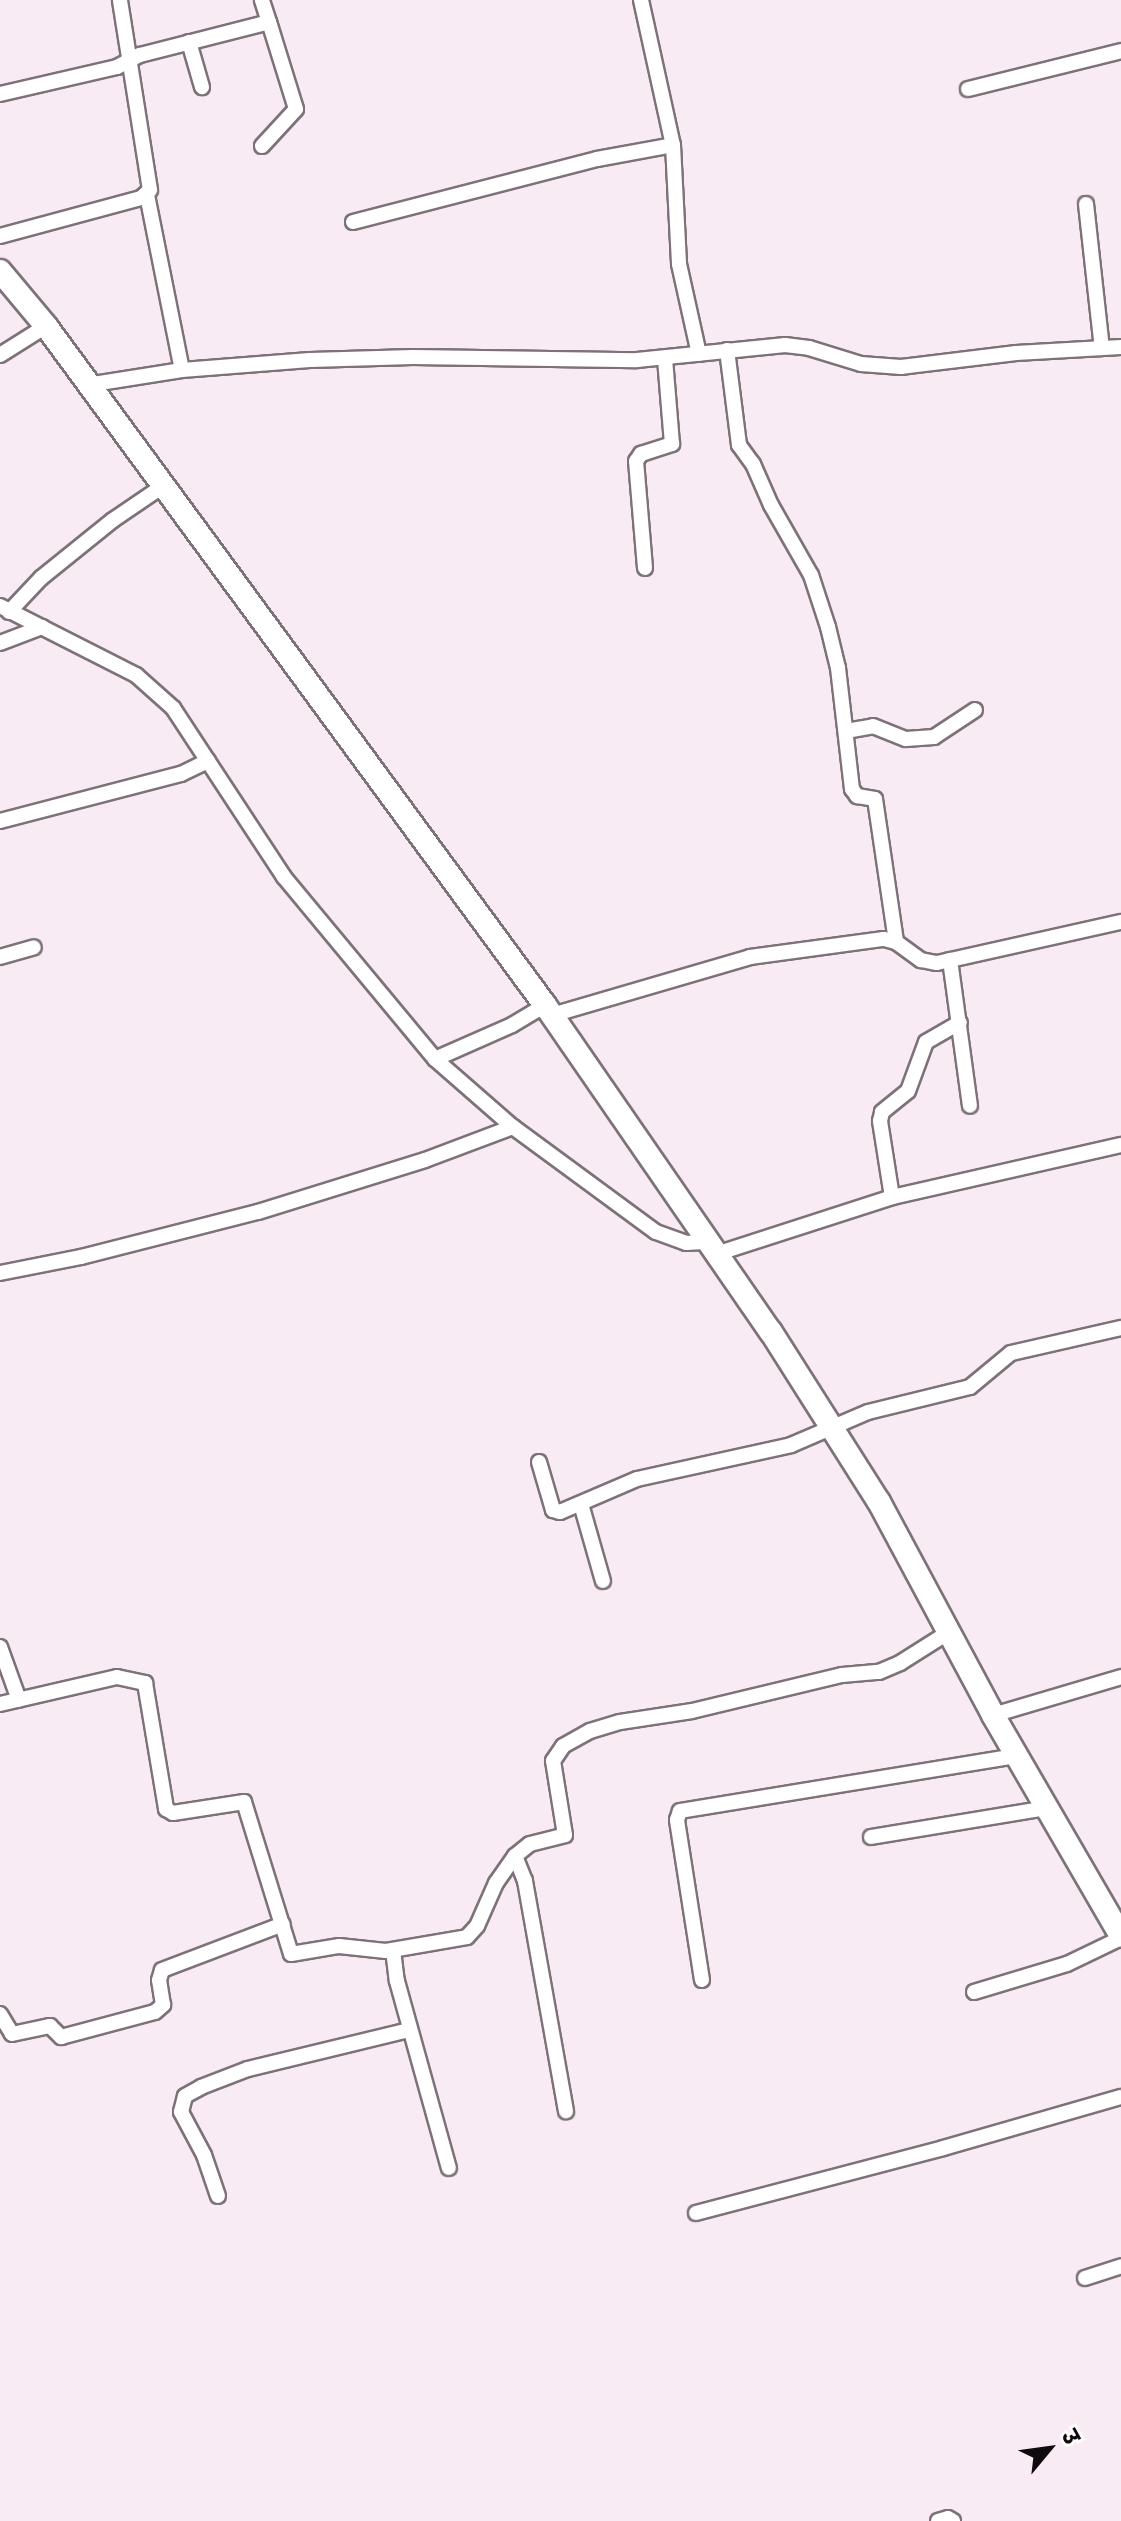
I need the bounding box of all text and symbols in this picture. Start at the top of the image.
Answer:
north arrow [1009,2409,1089,2489]
text: उ [1054,2424,1087,2450]

